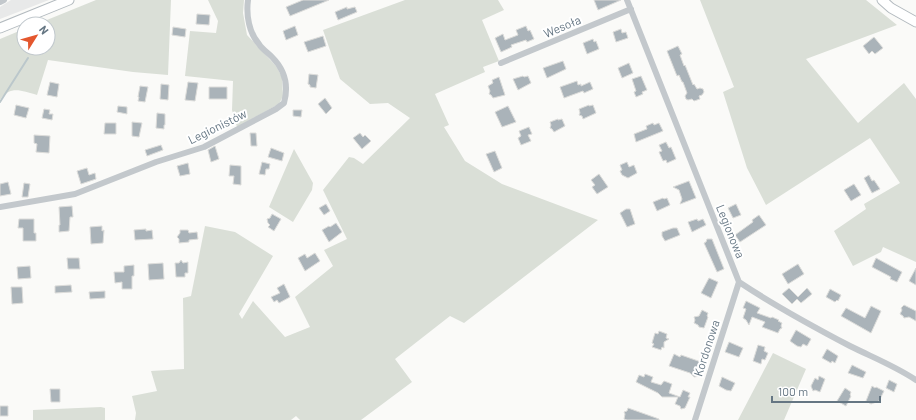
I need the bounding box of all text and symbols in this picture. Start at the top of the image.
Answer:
street label: Wesoła [541,12,583,40]
north arrow [16,16,56,56]
text: N [37,23,52,37]
street label: Legionistów [185,106,249,146]
street label: Legionowa [714,202,748,260]
street label: Kordonowa [690,318,722,378]
scale bar [772,378,880,404]
text: 100 m [778,384,808,398]

